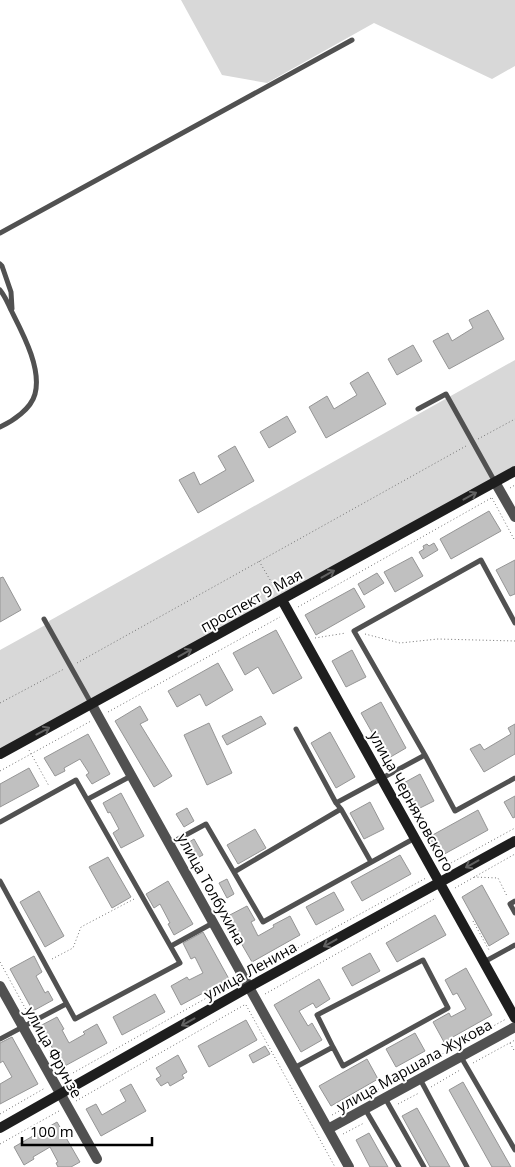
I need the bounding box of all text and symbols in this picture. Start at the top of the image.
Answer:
one-way arrow [462,490,476,500]
street label: проспект 9 Мая [196,564,306,636]
one-way arrow [320,569,334,579]
one-way arrow [178,648,193,658]
one-way arrow [35,726,50,735]
street label: улица Черняховского [365,727,459,875]
street label: улица Толбухина [173,830,251,948]
one-way arrow [465,859,480,869]
street label: улица Ленина [200,936,300,1004]
one-way arrow [323,938,338,948]
street label: улица Фрунзе [21,1003,87,1101]
street label: улица Маршала Жукова [333,1014,495,1116]
one-way arrow [181,1017,196,1027]
scale bar [22,1114,152,1146]
text: 100 m [30,1121,74,1141]

